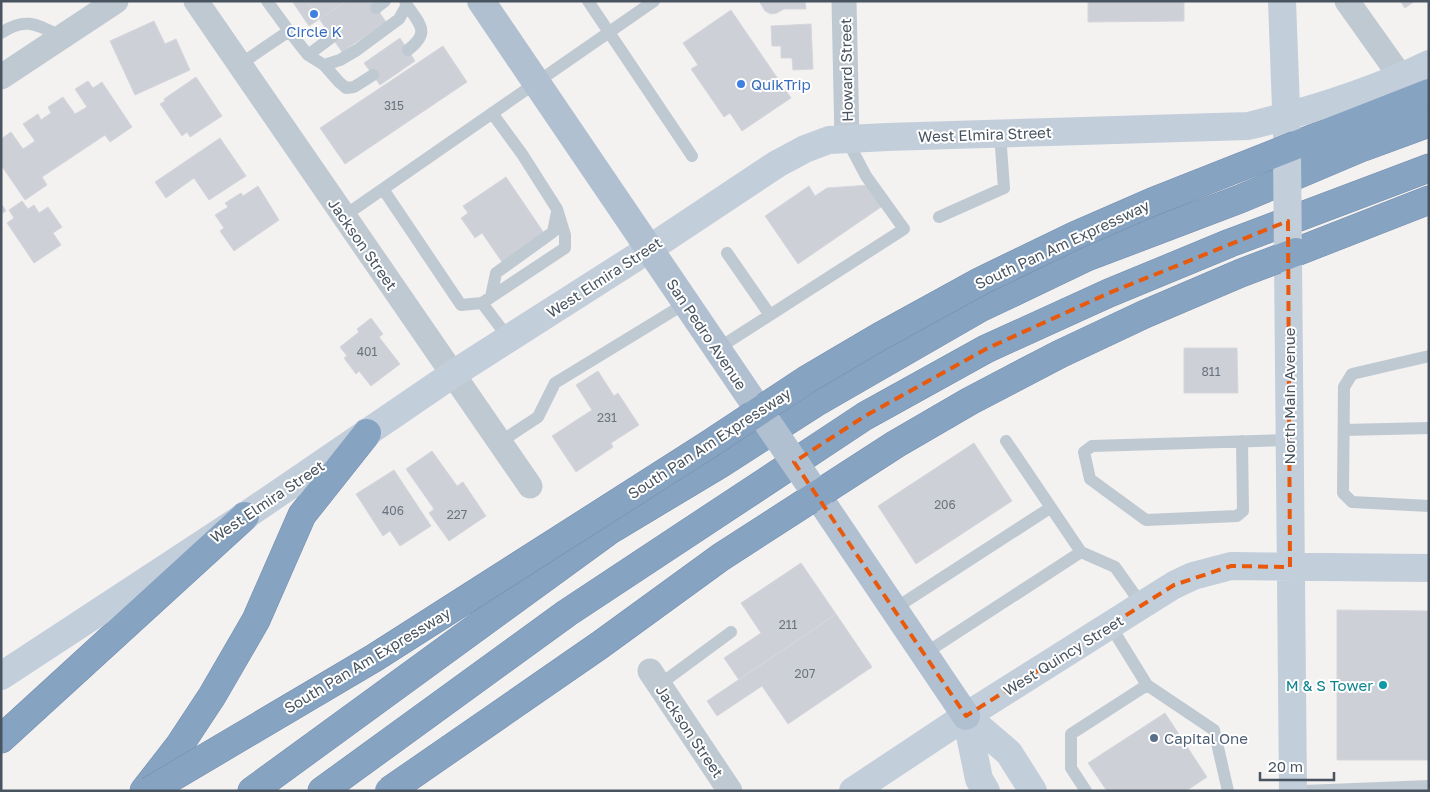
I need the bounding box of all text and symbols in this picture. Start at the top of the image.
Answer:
marker: Circle K [308,8,320,20]
street label: Howard Street [836,18,856,122]
place label: Circle K [286,22,342,40]
place label: QuikTrip [751,75,811,93]
marker: QuikTrip [735,78,747,90]
house number: 315 [384,98,404,113]
street label: West Elmira Street [918,123,1052,145]
street label: Jackson Street [325,195,401,293]
street label: South Pan Am Expressway [972,195,1153,292]
street label: West Elmira Street [543,233,665,321]
street label: San Pedro Avenue [663,275,751,393]
street label: North Main Avenue [1280,327,1298,464]
house number: 401 [357,344,377,359]
house number: 811 [1202,364,1221,379]
street label: South Pan Am Expressway [624,383,794,502]
house number: 231 [597,410,617,425]
street label: West Elmira Street [207,456,327,546]
house number: 206 [934,497,956,512]
house number: 406 [382,503,404,518]
house number: 227 [447,507,467,522]
street label: South Pan Am Expressway [281,603,454,717]
street label: West Quincy Street [1000,611,1126,699]
house number: 211 [779,617,797,632]
house number: 207 [795,666,815,681]
place label: M & S Tower [1286,676,1373,694]
marker: M & S Tower [1377,679,1389,691]
street label: Jackson Street [652,681,728,781]
place label: Capital One [1164,729,1248,747]
marker: Capital One [1148,732,1160,744]
scale bar [1260,750,1334,782]
text: 20 m [1268,757,1303,775]

